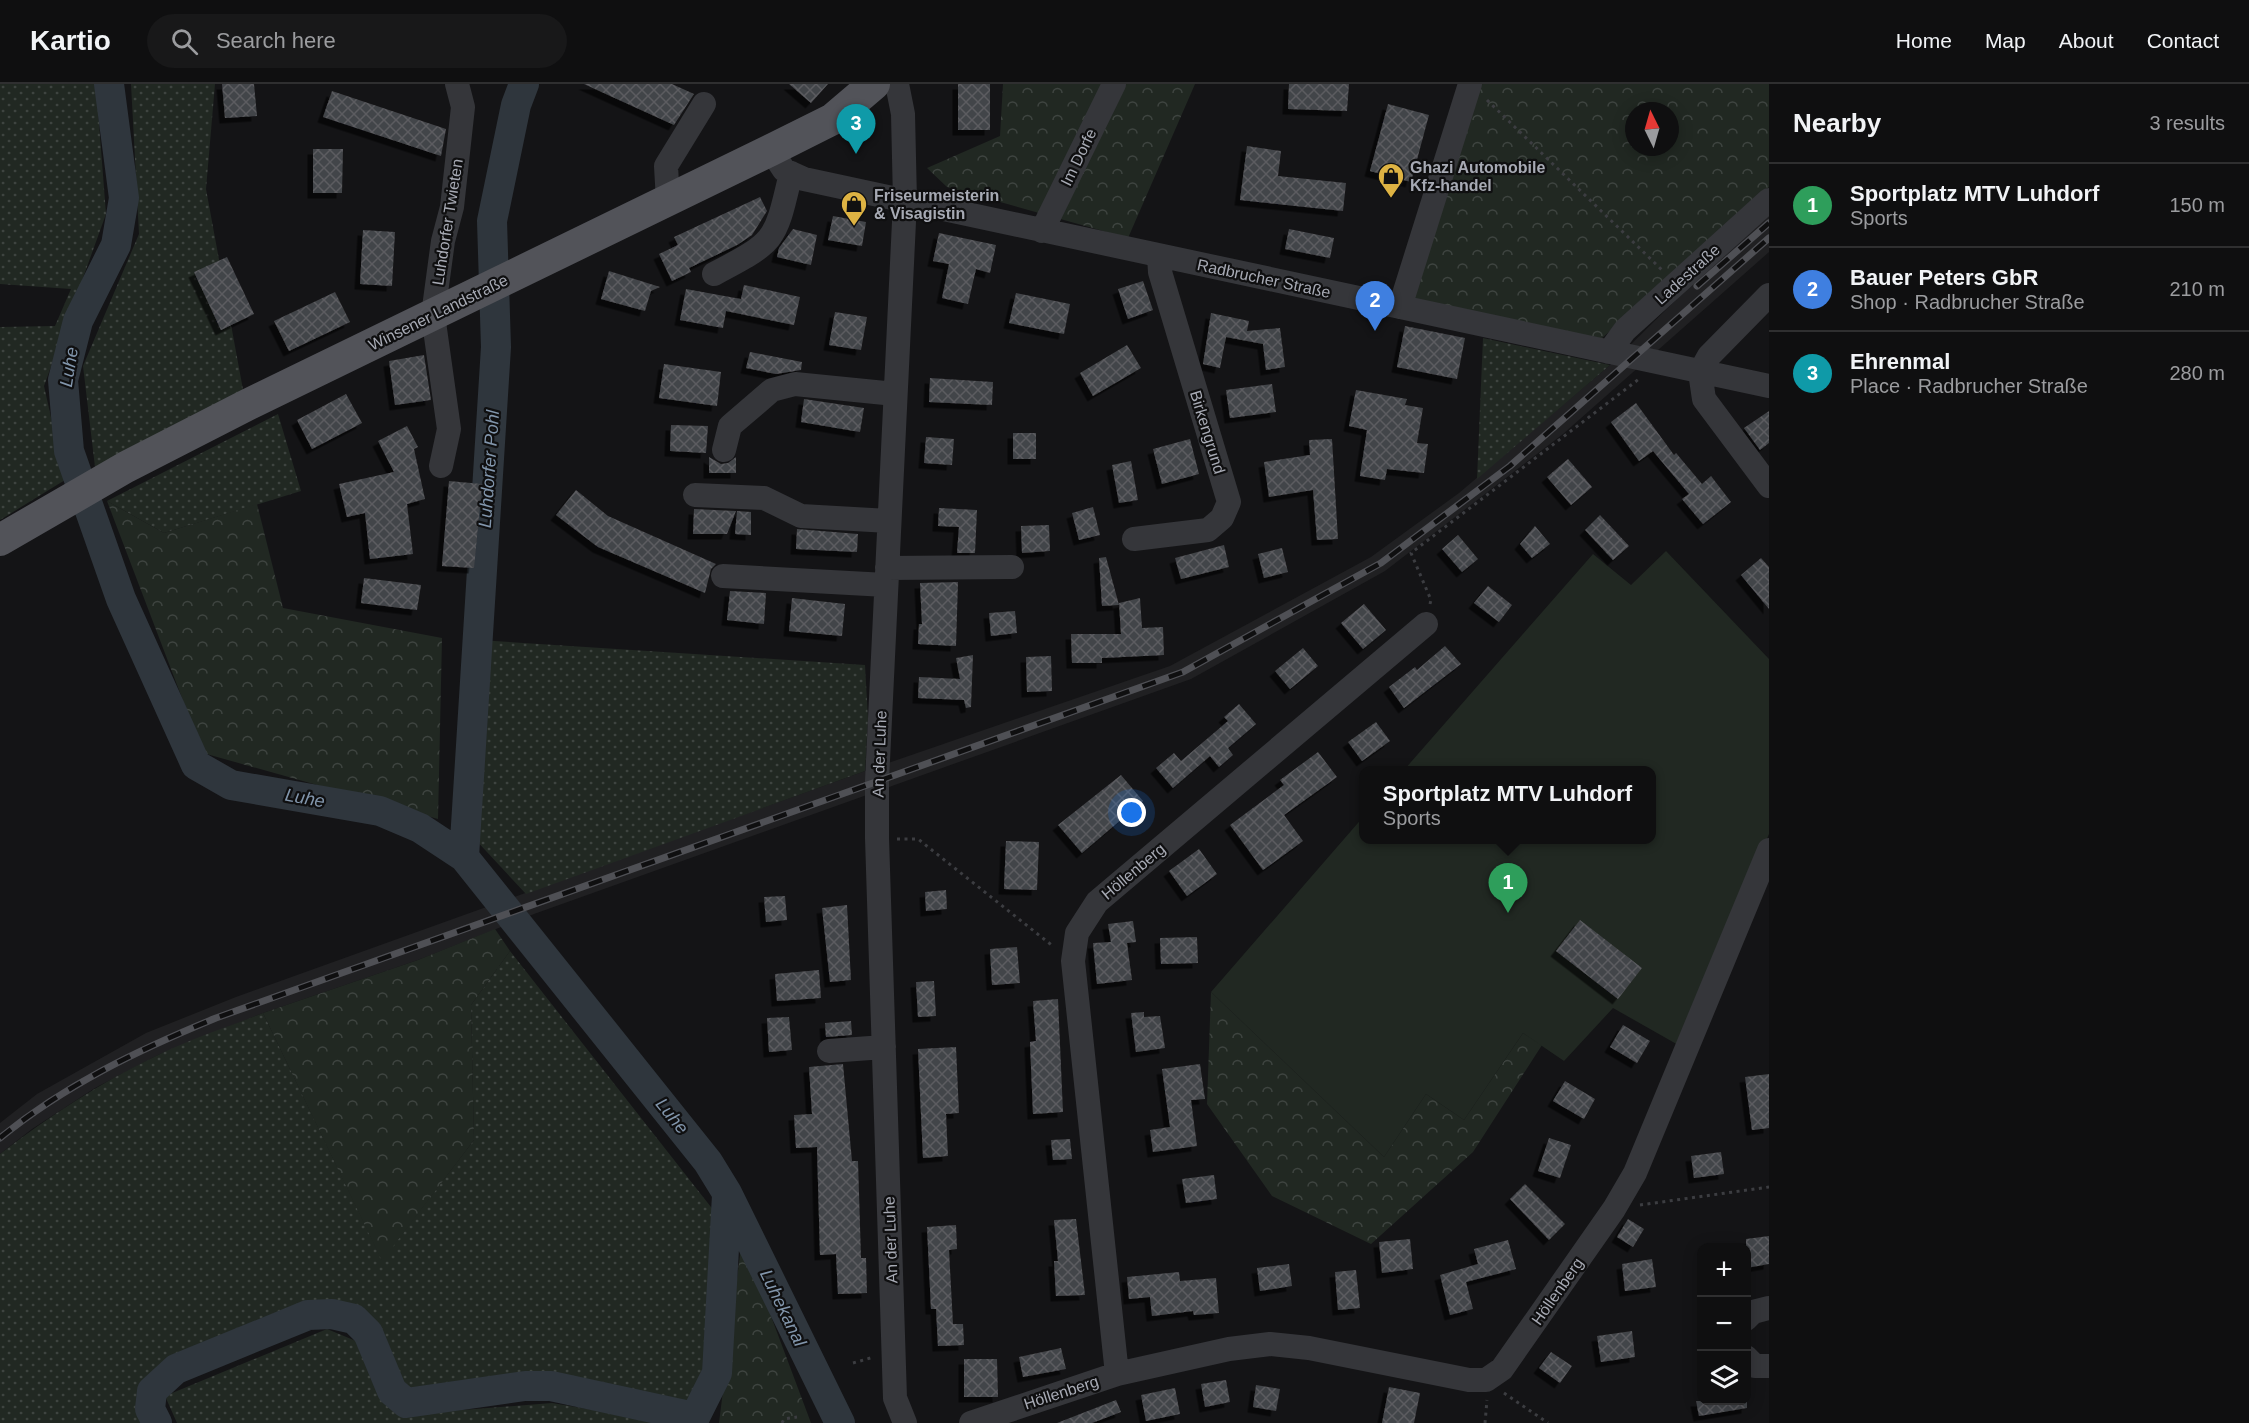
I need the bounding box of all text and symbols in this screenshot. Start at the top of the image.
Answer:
search box [147,14,567,68]
text: Kartio [30,25,111,56]
icon: search [168,25,201,58]
text: Search here [216,28,336,53]
text: Home [1896,29,1952,52]
text: Map [1985,29,2026,52]
text: About [2059,29,2114,52]
text: Contact [2147,29,2219,52]
north arrow [1625,102,1679,156]
pin: 3 [836,104,876,154]
text: Nearby [1793,108,1881,138]
text: 3 results [2149,112,2225,134]
street label: Im Dorfe [1057,126,1100,189]
street label: Luhdorfer Twieten [429,158,466,287]
place label: Ghazi Automobile Kfz-handel [1410,159,1546,194]
shop icon: Ghazi Automobile Kfz-handel [1376,161,1406,199]
text: Sportplatz MTV Luhdorf [1850,181,2099,206]
place label: Friseurmeisterin & Visagistin [874,187,999,222]
shop icon: Friseurmeisterin & Visagistin [839,189,869,227]
text: 1 [1807,194,1818,216]
text: 150 m [2169,194,2225,216]
text: Sports [1850,207,1908,229]
street label: Ladestraße [1652,241,1723,308]
street label: Radbrucher Straße [1196,256,1332,301]
text: Bauer Peters GbR [1850,265,2038,290]
street label: Winsener Landstraße [366,271,511,354]
text: 2 [1807,278,1818,300]
text: 210 m [2169,278,2225,300]
pin: 2 [1356,282,1394,331]
text: Shop · Radbrucher Straße [1850,291,2085,313]
water label: Luhe [56,346,82,388]
text: Ehrenmal [1850,349,1950,374]
text: 3 [1807,362,1818,384]
text: 280 m [2169,362,2225,384]
text: Place · Radbrucher Straße [1850,375,2088,397]
street label: Birkengrund [1187,388,1228,476]
water label: Luhdorfer Pohl [475,408,503,529]
street label: An der Luhe [869,710,890,798]
popup [1359,766,1656,844]
text: Sportplatz MTV Luhdorf [1383,781,1632,806]
water label: Luhe [284,785,326,811]
your location [1117,798,1146,827]
text: Sports [1383,807,1441,829]
street label: Höllenberg [1098,840,1168,903]
pin: 1 [1488,864,1528,913]
water label: Luhe [652,1094,692,1138]
street label: An der Luhe [880,1196,901,1284]
map controls [1697,1243,1751,1405]
button: + [1697,1243,1751,1297]
street label: Höllenberg [1528,1255,1587,1328]
water label: Luhekanal [756,1266,811,1351]
button: − [1697,1297,1751,1351]
button: layers [1697,1351,1751,1405]
street label: Höllenberg [1022,1372,1101,1413]

